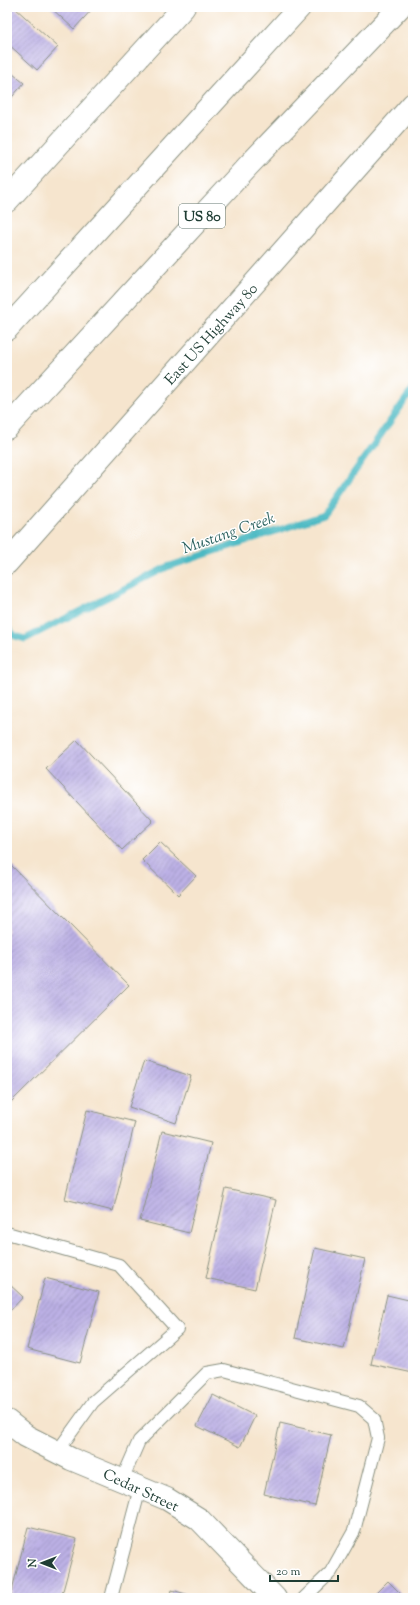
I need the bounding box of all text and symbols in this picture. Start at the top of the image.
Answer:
road number: US 80 [179,204,225,228]
street label: East US Highway 80 [161,279,264,391]
water label: Mustang Creek [179,508,278,561]
street label: Cedar Street [99,1465,182,1518]
north arrow [22,1543,62,1583]
scale bar [270,1557,338,1583]
text: N [25,1558,41,1568]
text: 20 m [276,1563,301,1581]

